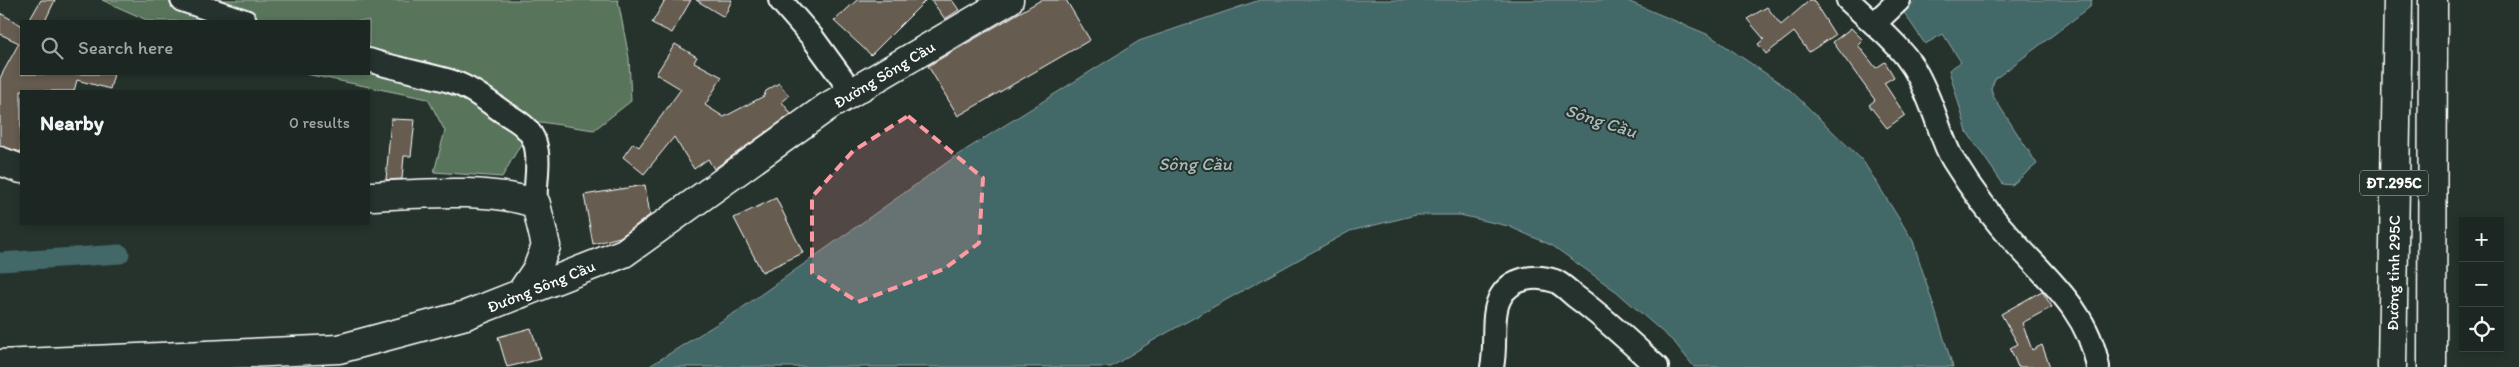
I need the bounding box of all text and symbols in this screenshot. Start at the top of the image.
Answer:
search box [20,20,370,75]
icon: search [38,34,66,62]
text: Search here [78,36,173,59]
street label: Đường Sông Cầu [830,37,938,112]
water label: Sông Cầu [1563,99,1640,143]
text: Nearby [40,110,104,135]
text: 0 results [289,113,350,132]
water label: Sông Cầu [1158,153,1233,175]
road number: ĐT.295C [2360,170,2428,196]
street label: Đường tỉnh 295C [2383,215,2404,331]
map controls [2459,217,2504,352]
button: + [2459,217,2504,262]
street label: Đường Sông Cầu [484,256,598,317]
button: − [2459,262,2504,307]
button: locate [2459,307,2504,352]

